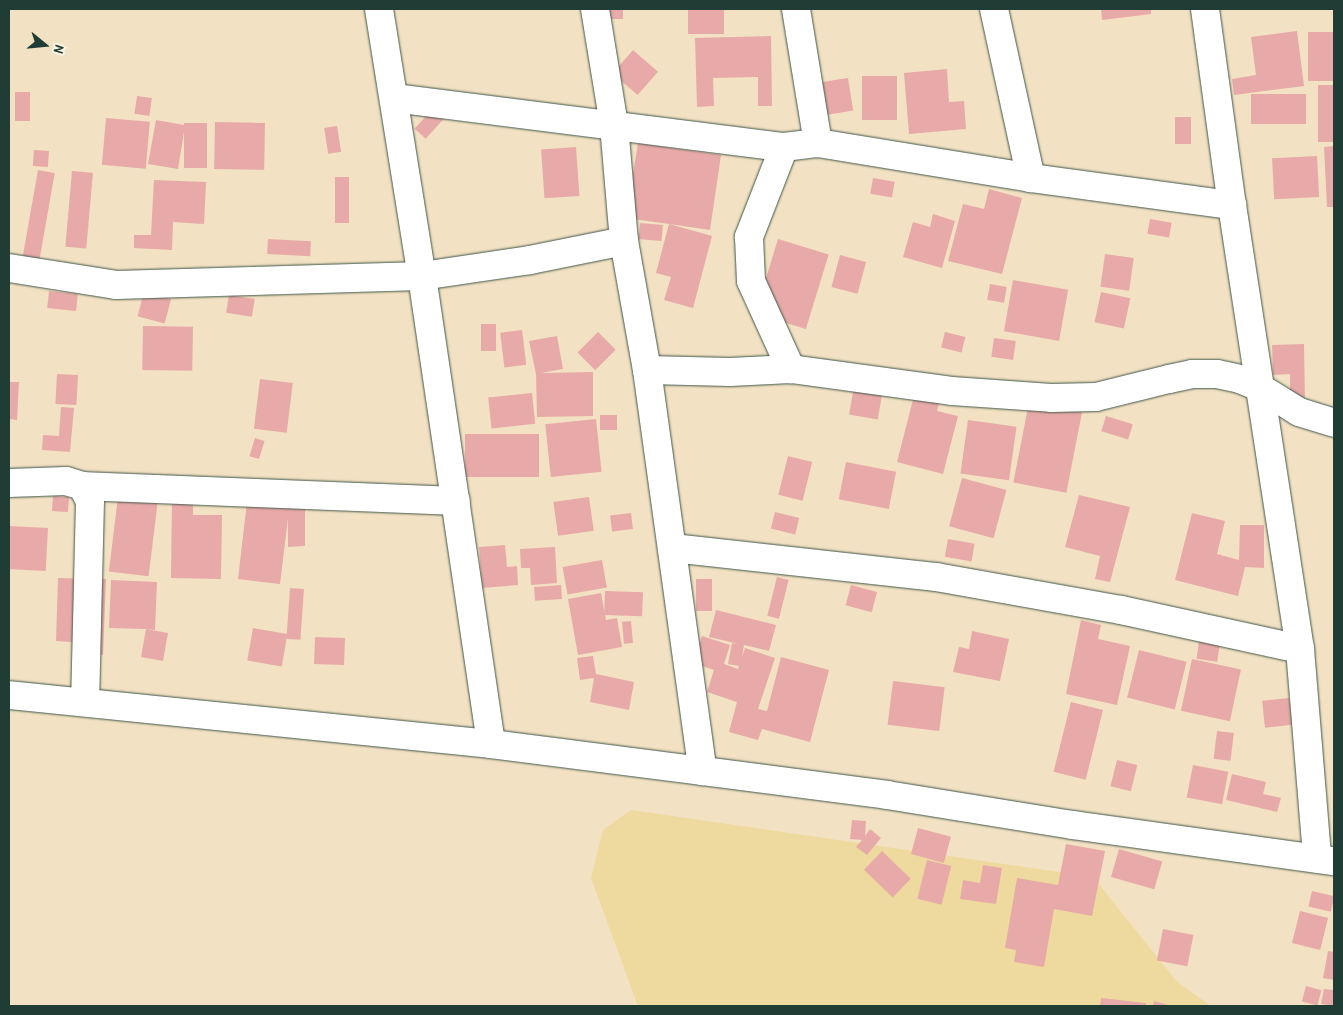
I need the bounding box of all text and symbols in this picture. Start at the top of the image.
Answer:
north arrow [20,20,70,70]
text: N [50,43,70,56]

